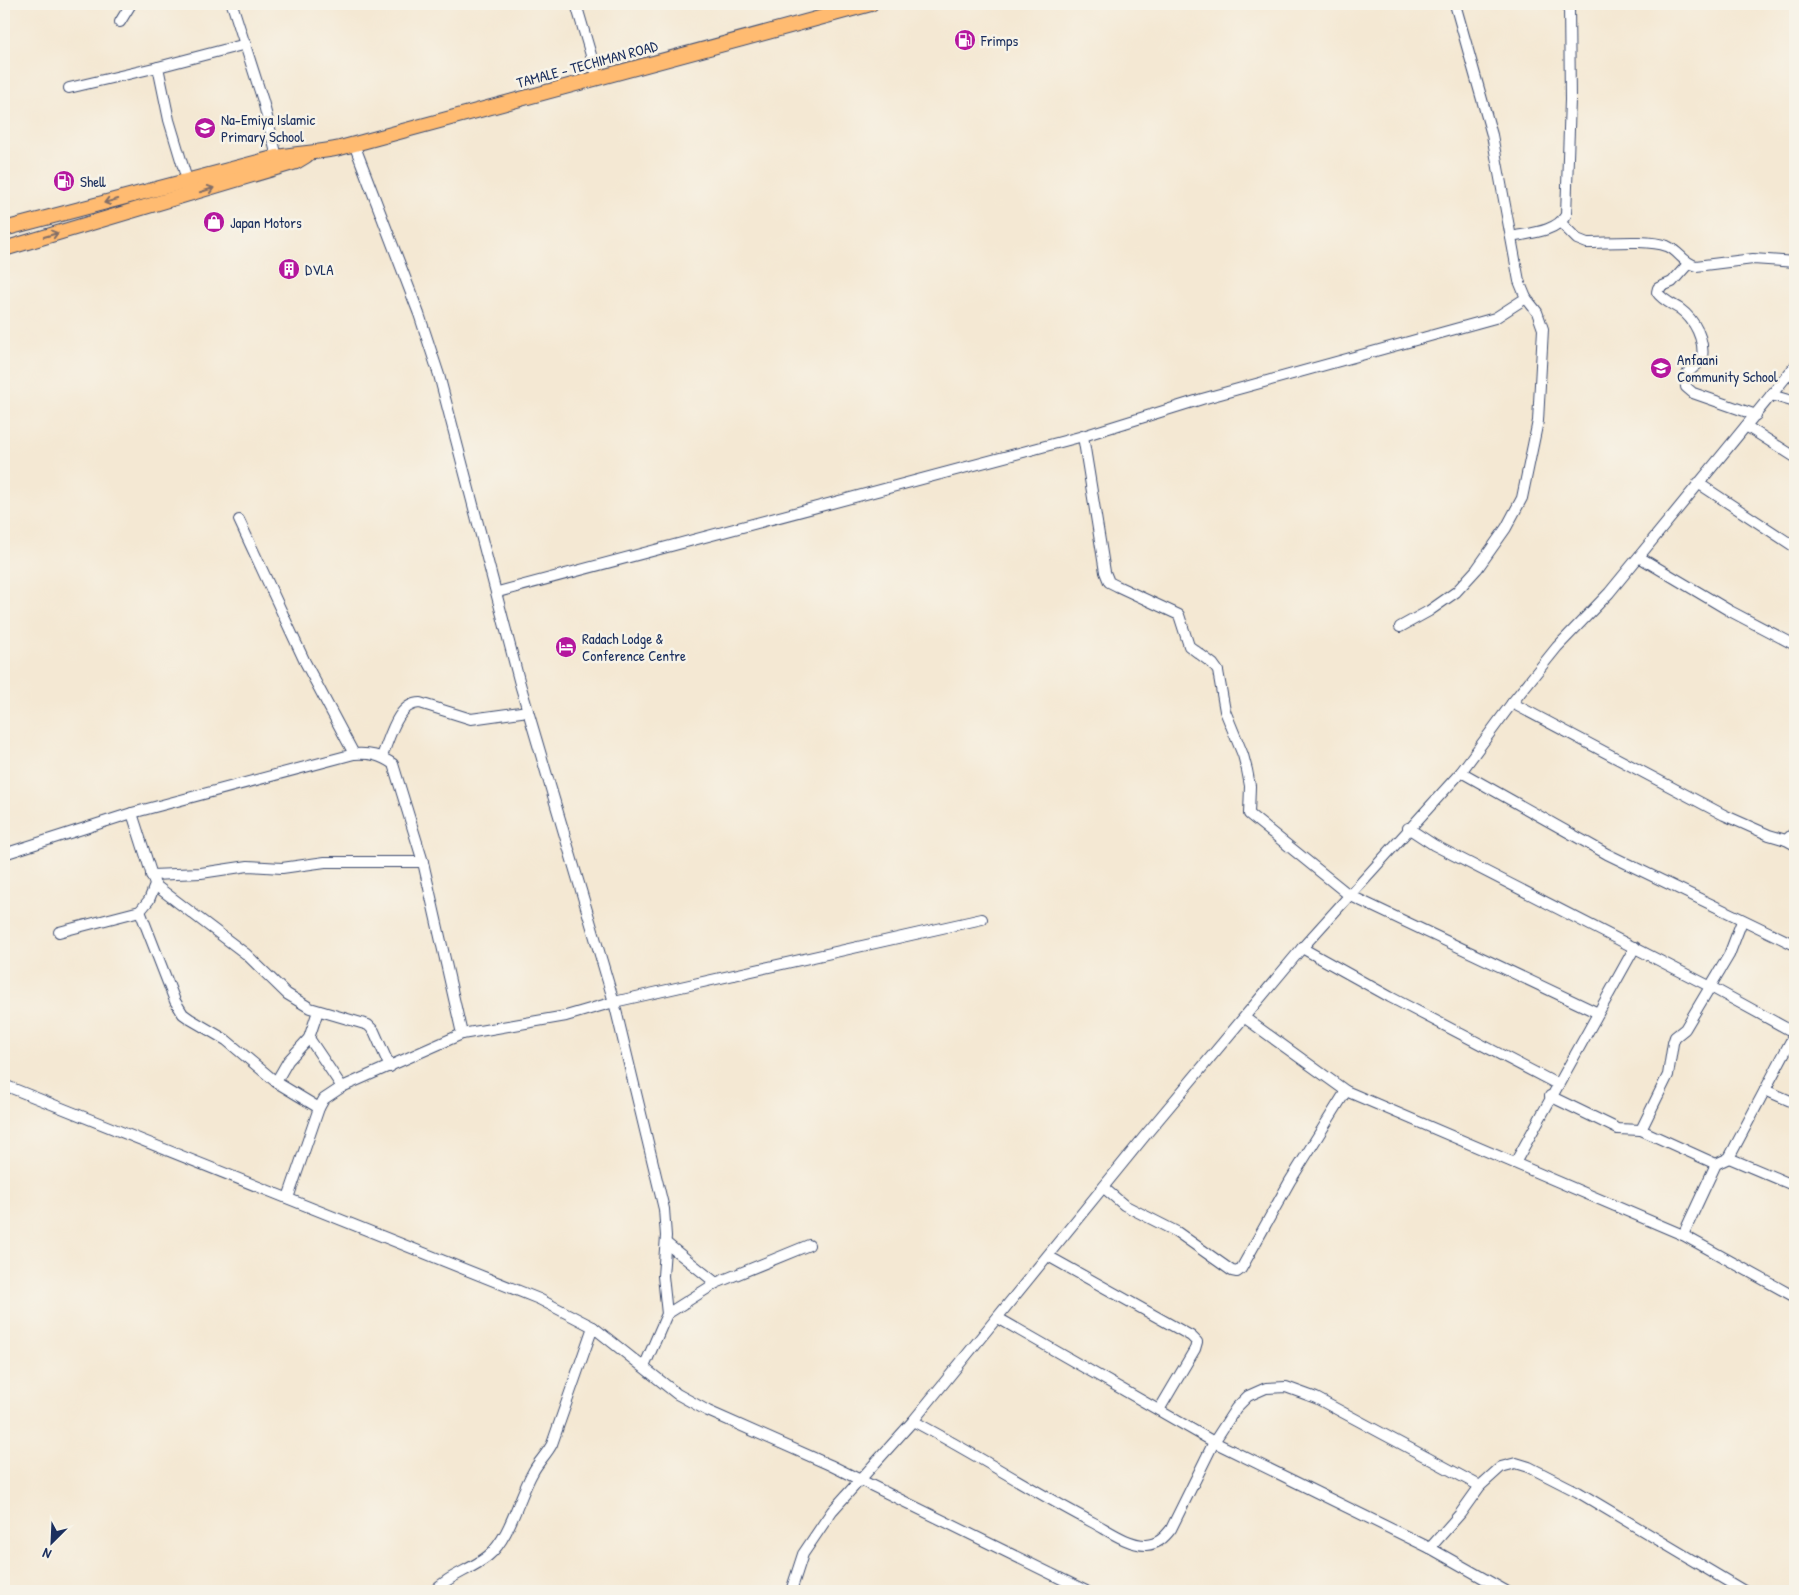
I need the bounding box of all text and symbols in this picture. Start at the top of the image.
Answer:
fuel station icon: Frimps [953,28,977,52]
place label: Frimps [980,30,1018,51]
street label: TAMALE - TECHIMAN ROAD [514,35,661,93]
place label: Na-Emiya Islamic Primary School [221,109,316,147]
school or university icon: Na-Emiya Islamic Primary School [193,116,217,140]
fuel station icon: Shell [52,169,76,193]
place label: Shell [80,171,106,192]
one-way arrow [198,185,214,195]
one-way arrow [103,196,119,206]
shop icon: Japan Motors [202,210,226,234]
place label: Japan Motors [230,212,302,233]
one-way arrow [42,230,58,240]
building icon: DVLA [277,257,301,281]
place label: DVLA [305,259,334,280]
place label: Anfaani Community School [1677,349,1778,387]
school or university icon: Anfaani Community School [1649,356,1673,380]
place label: Radach Lodge & Conference Centre [582,628,686,666]
hotel icon: Radach Lodge & Conference Centre [554,635,578,659]
north arrow [28,1518,78,1568]
text: N [39,1544,54,1565]

